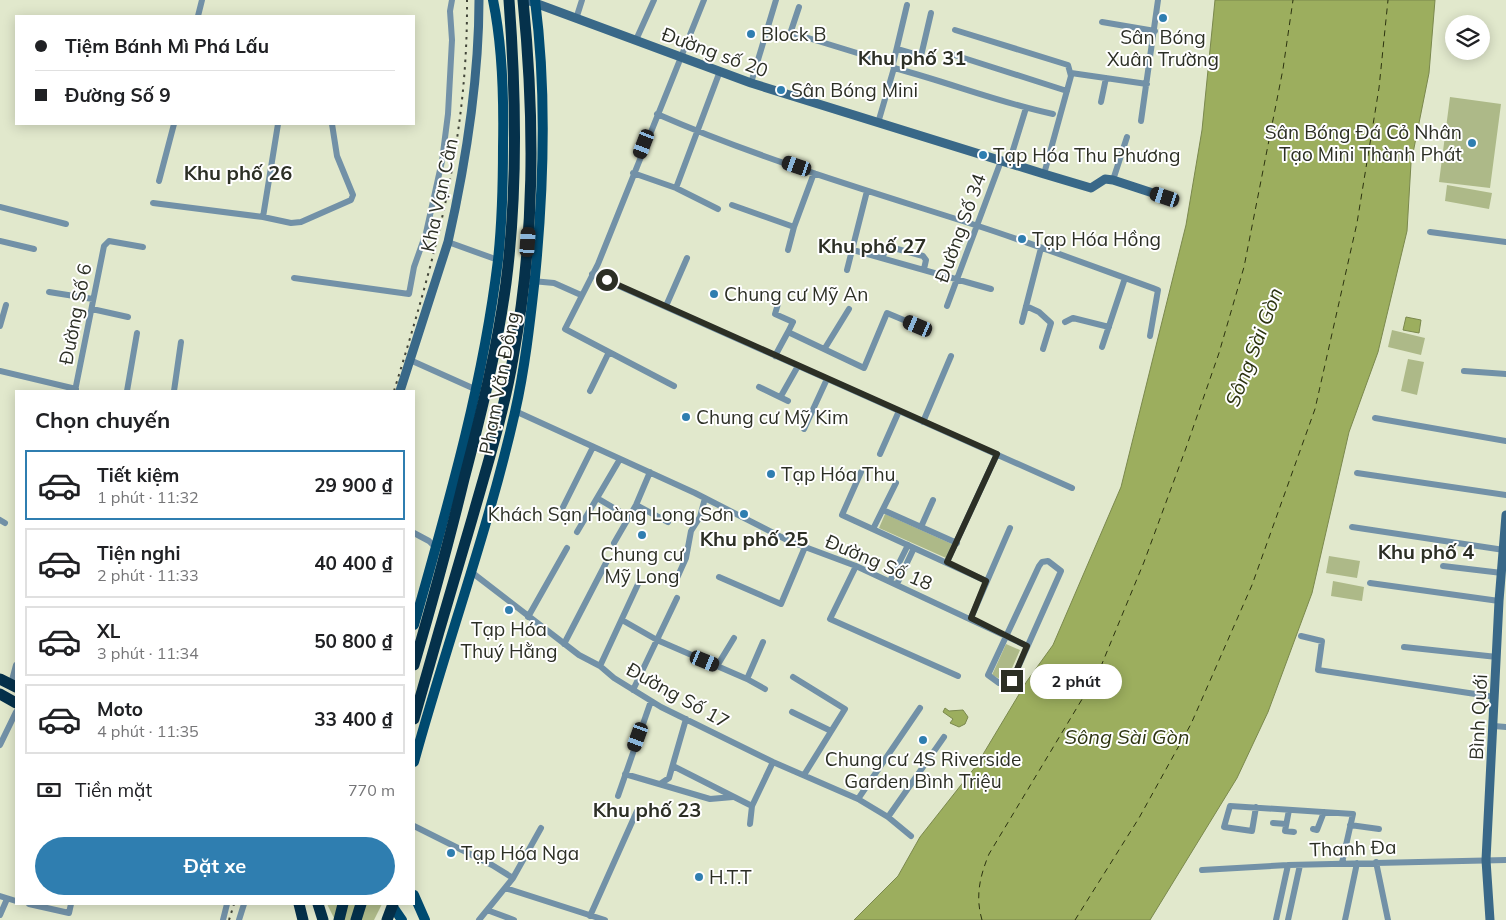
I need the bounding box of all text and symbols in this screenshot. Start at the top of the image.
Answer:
marker: Sân Bóng Xuân Trường [1157,12,1169,24]
map controls [1445,15,1490,60]
button: layers [1445,15,1490,60]
street label: Đường số 20 [658,22,772,82]
place label: Block B [761,22,826,46]
place label: Sân Bóng Xuân Trường [1107,25,1219,71]
marker: Block B [745,28,757,40]
text: Tiệm Bánh Mì Phá Lấu [65,34,269,58]
district label: Khu phố 31 [858,45,966,70]
place label: Sân Bóng Mini [791,78,918,102]
text: Đường Số 9 [65,83,171,107]
marker: Sân Bóng Mini [775,84,787,96]
place label: Sân Bóng Đá Cỏ Nhân Tạo Mini Thành Phát [1265,120,1462,166]
car [631,127,656,161]
street label: Kha Vạn Cân [415,136,463,254]
marker: Sân Bóng Đá Cỏ Nhân Tạo Mini Thành Phát [1466,137,1478,149]
place label: Tạp Hóa Thu Phương [993,143,1180,167]
marker: Tạp Hóa Thu Phương [977,149,989,161]
car [780,154,813,178]
district label: Khu phố 26 [184,160,292,185]
street label: Đường Số 34 [929,170,991,286]
car [1148,185,1181,209]
car [519,227,536,257]
place label: Tạp Hóa Hồng [1032,227,1161,251]
district label: Khu phố 27 [818,233,926,258]
marker: Tạp Hóa Hồng [1016,233,1028,245]
street label: Đường Số 6 [53,261,97,367]
route start [596,269,618,291]
place label: Chung cư Mỹ An [724,282,868,306]
water label: Sông Sài Gòn [1219,284,1288,410]
marker: Chung cư Mỹ An [708,288,720,300]
street label: Phạm Văn Đồng [473,310,525,456]
car [901,313,934,339]
place label: Chung cư Mỹ Kim [696,405,849,429]
text: Chọn chuyến [35,406,170,434]
marker: Chung cư Mỹ Kim [680,411,692,423]
place label: Tạp Hóa Thu [781,462,896,486]
icon: car [37,463,82,508]
text: Tiết kiệm [97,463,179,487]
marker: Tạp Hóa Thu [765,468,777,480]
text: 29 900 ₫ [314,473,393,497]
text: 1 phút · 11:32 [97,487,199,507]
place label: Khách Sạn Hoàng Long Sơn [488,502,734,526]
marker: Khách Sạn Hoàng Long Sơn [738,508,750,520]
district label: Khu phố 25 [700,526,808,551]
marker: Chung cư Mỹ Long [636,529,648,541]
street label: Đường Số 18 [822,529,936,595]
district label: Khu phố 4 [1378,539,1474,564]
icon: car [37,541,82,586]
text: Tiện nghi [97,541,181,565]
place label: Chung cư Mỹ Long [600,542,685,588]
text: 40 400 ₫ [314,551,393,575]
text: 2 phút · 11:33 [97,565,199,585]
marker: Tạp Hóa Thuý Hằng [503,604,515,616]
place label: Tạp Hóa Thuý Hằng [460,617,558,663]
icon: car [37,619,82,664]
text: XL [97,619,120,643]
text: 50 800 ₫ [314,629,393,653]
text: 3 phút · 11:34 [97,643,199,663]
car [688,648,721,674]
street label: Đường Số 17 [622,657,734,733]
callout: 2 phút [1030,664,1122,698]
route end [1001,670,1023,692]
text: 2 phút [1051,671,1101,691]
street label: Bình Quới [1464,674,1492,760]
icon: car [37,697,82,742]
text: Moto [97,697,143,721]
text: 33 400 ₫ [314,707,393,731]
car [625,720,650,754]
text: 4 phút · 11:35 [97,721,199,741]
water label: Sông Sài Gòn [1064,724,1190,749]
marker: Chung cư 4S Riverside Garden Bình Triệu [917,734,929,746]
place label: Chung cư 4S Riverside Garden Bình Triệu [825,747,1021,793]
icon: cash [35,776,63,804]
text: Tiền mặt [75,778,152,802]
text: 770 m [348,780,395,800]
district label: Khu phố 23 [593,797,701,822]
street label: Thanh Đa [1309,834,1397,862]
button: Đặt xe [35,837,395,895]
place label: Tạp Hóa Nga [461,841,579,865]
marker: Tạp Hóa Nga [445,847,457,859]
place label: H.T.T [709,865,752,889]
marker: H.T.T [693,871,705,883]

